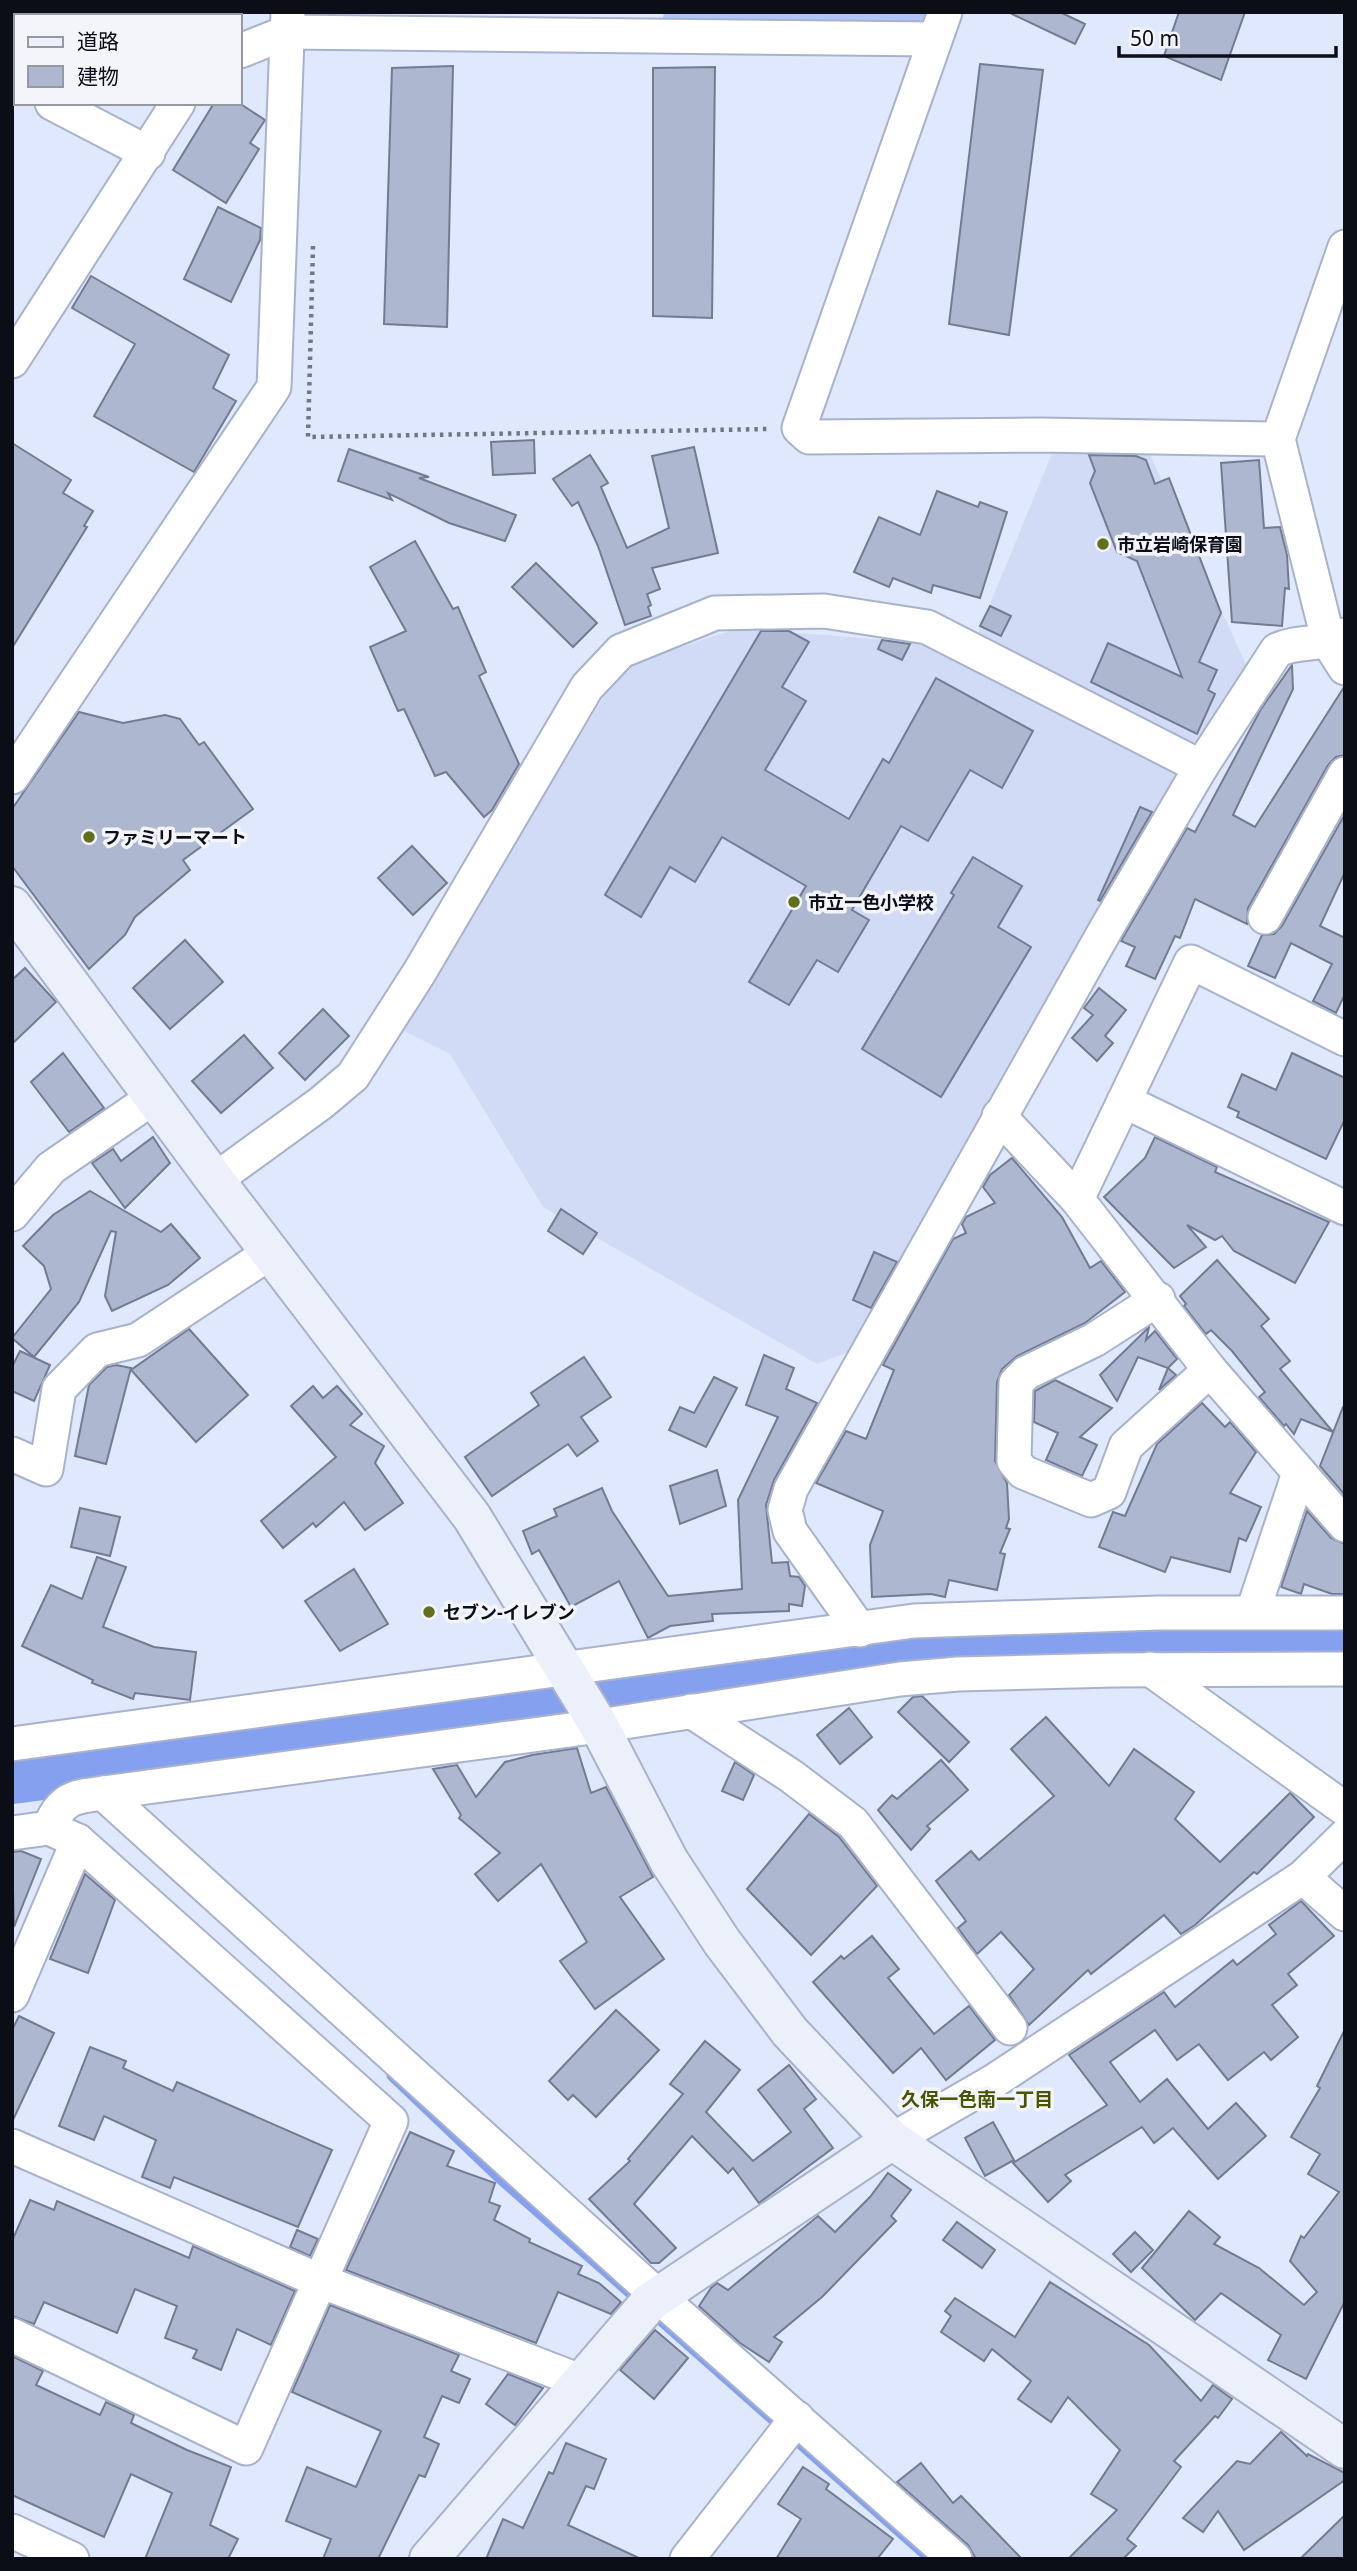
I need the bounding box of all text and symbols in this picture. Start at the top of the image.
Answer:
legend [14,14,242,105]
scale bar [1119,14,1336,58]
text: 50 m [1130,24,1179,52]
text: 道路 [77,27,119,55]
text: 建物 [77,62,119,90]
place label: 市立岩崎保育園 [1117,532,1243,556]
marker: 市立岩崎保育園 [1095,536,1111,552]
place label: ファミリーマート [103,825,247,849]
marker: ファミリーマート [81,829,97,845]
place label: 市立一色小学校 [808,890,934,914]
marker: 市立一色小学校 [786,894,802,910]
place label: セブン-イレブン [443,1600,575,1624]
marker: セブン-イレブン [421,1604,437,1620]
district label: 久保一色南一丁目 [901,2086,1053,2112]

